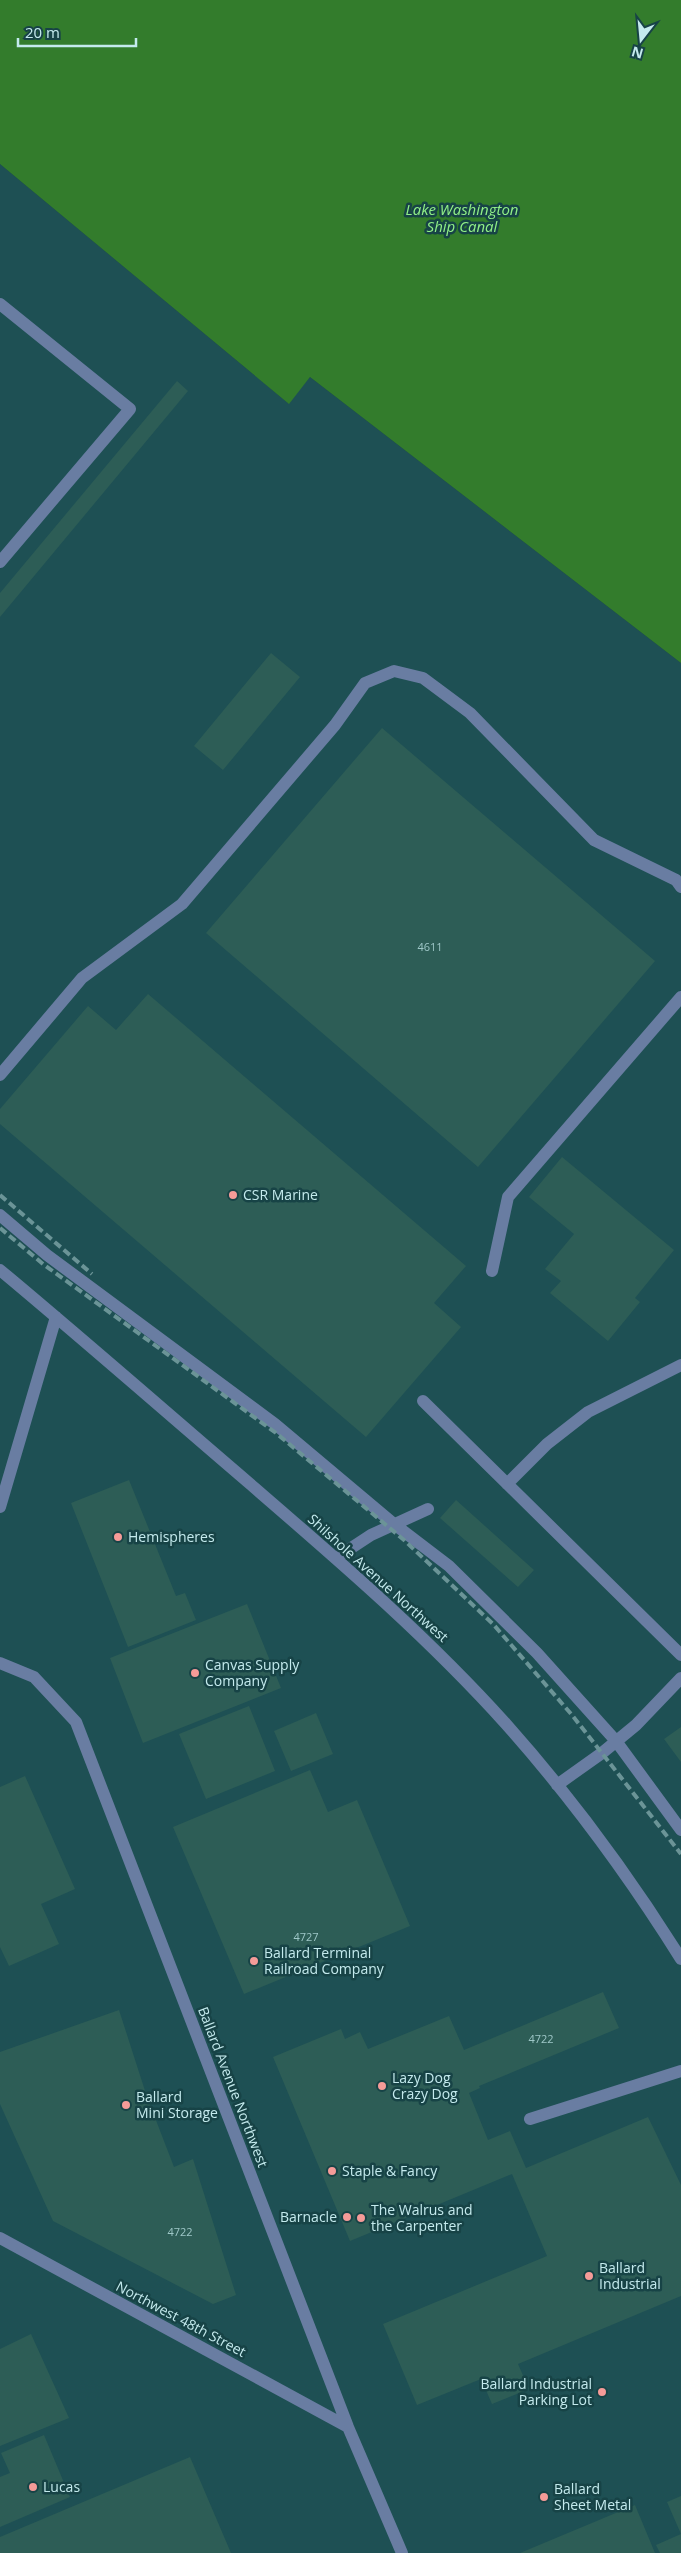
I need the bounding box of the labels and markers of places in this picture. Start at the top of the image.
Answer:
place label: CSR Marine [243,1185,318,1204]
marker: CSR Marine [227,1189,239,1201]
place label: Hemispheres [128,1527,215,1546]
marker: Hemispheres [112,1531,124,1543]
place label: Canvas Supply Company [205,1655,300,1690]
marker: Canvas Supply Company [189,1667,201,1679]
place label: Ballard Terminal Railroad Company [264,1943,385,1978]
marker: Ballard Terminal Railroad Company [248,1955,260,1967]
place label: Lazy Dog Crazy Dog [392,2068,458,2103]
marker: Lazy Dog Crazy Dog [376,2080,388,2092]
place label: Ballard Mini Storage [136,2087,218,2122]
marker: Ballard Mini Storage [120,2099,132,2111]
place label: Staple & Fancy [342,2161,438,2180]
marker: Staple & Fancy [326,2165,338,2177]
place label: The Walrus and the Carpenter [371,2200,473,2235]
place label: Barnacle [280,2207,337,2226]
marker: Barnacle [341,2211,353,2223]
marker: The Walrus and the Carpenter [355,2212,367,2224]
place label: Ballard Industrial [599,2258,661,2293]
marker: Ballard Industrial [583,2270,595,2282]
place label: Ballard Industrial Parking Lot [481,2374,592,2409]
marker: Ballard Industrial Parking Lot [596,2386,608,2398]
place label: Lucas [43,2477,80,2496]
place label: Ballard Sheet Metal [554,2479,631,2514]
marker: Lucas [27,2481,39,2493]
marker: Ballard Sheet Metal [538,2491,550,2503]

